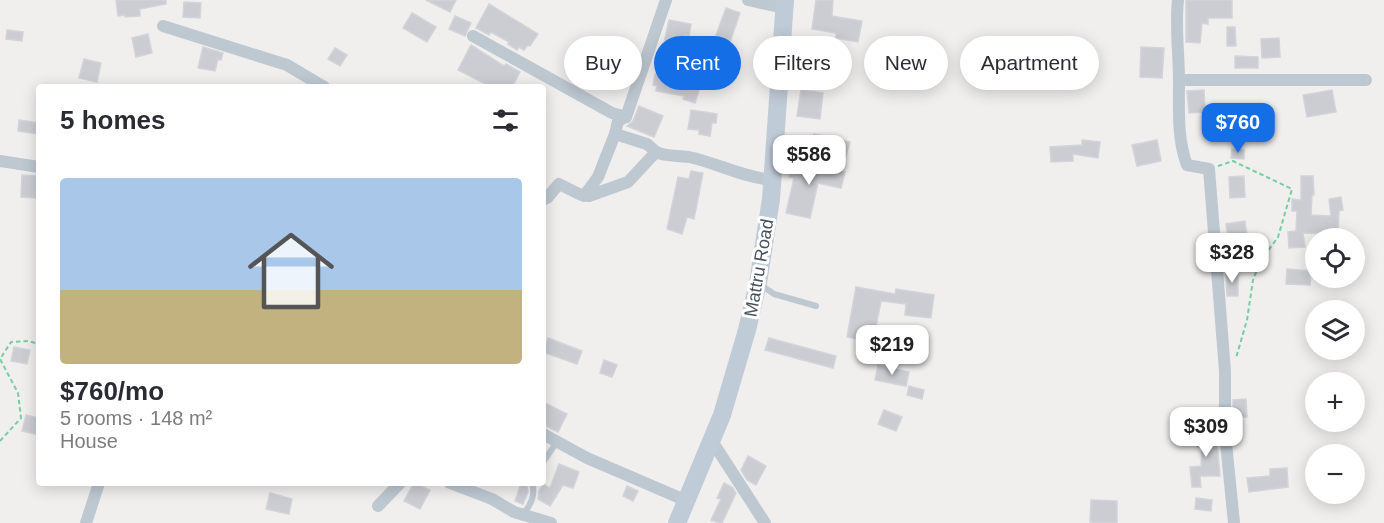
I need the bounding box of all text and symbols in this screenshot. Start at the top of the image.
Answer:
chip: Buy [564,36,642,90]
chip: Rent [654,36,741,90]
chip: Filters [753,36,852,90]
chip: New [864,36,948,90]
chip: Apartment [960,36,1099,90]
pin: $760 [1202,103,1274,154]
icon: filters [489,104,522,137]
text: 5 homes [60,105,166,135]
text: $760 [1216,111,1260,133]
pin: $586 [773,135,845,186]
text: $586 [787,143,831,165]
icon: home [237,217,345,325]
street label: Mattru Road [741,217,777,319]
map controls [1305,228,1365,504]
button: locate [1305,228,1365,288]
pin: $328 [1196,233,1268,284]
text: $328 [1210,241,1254,263]
button: layers [1305,300,1365,360]
pin: $219 [856,325,928,376]
text: $219 [870,333,914,355]
button: + [1305,372,1365,432]
text: $760/mo [60,376,164,406]
text: 5 rooms · 148 m² [60,407,212,429]
pin: $309 [1170,407,1242,458]
text: $309 [1184,415,1228,437]
text: House [60,430,118,452]
button: − [1305,444,1365,504]

